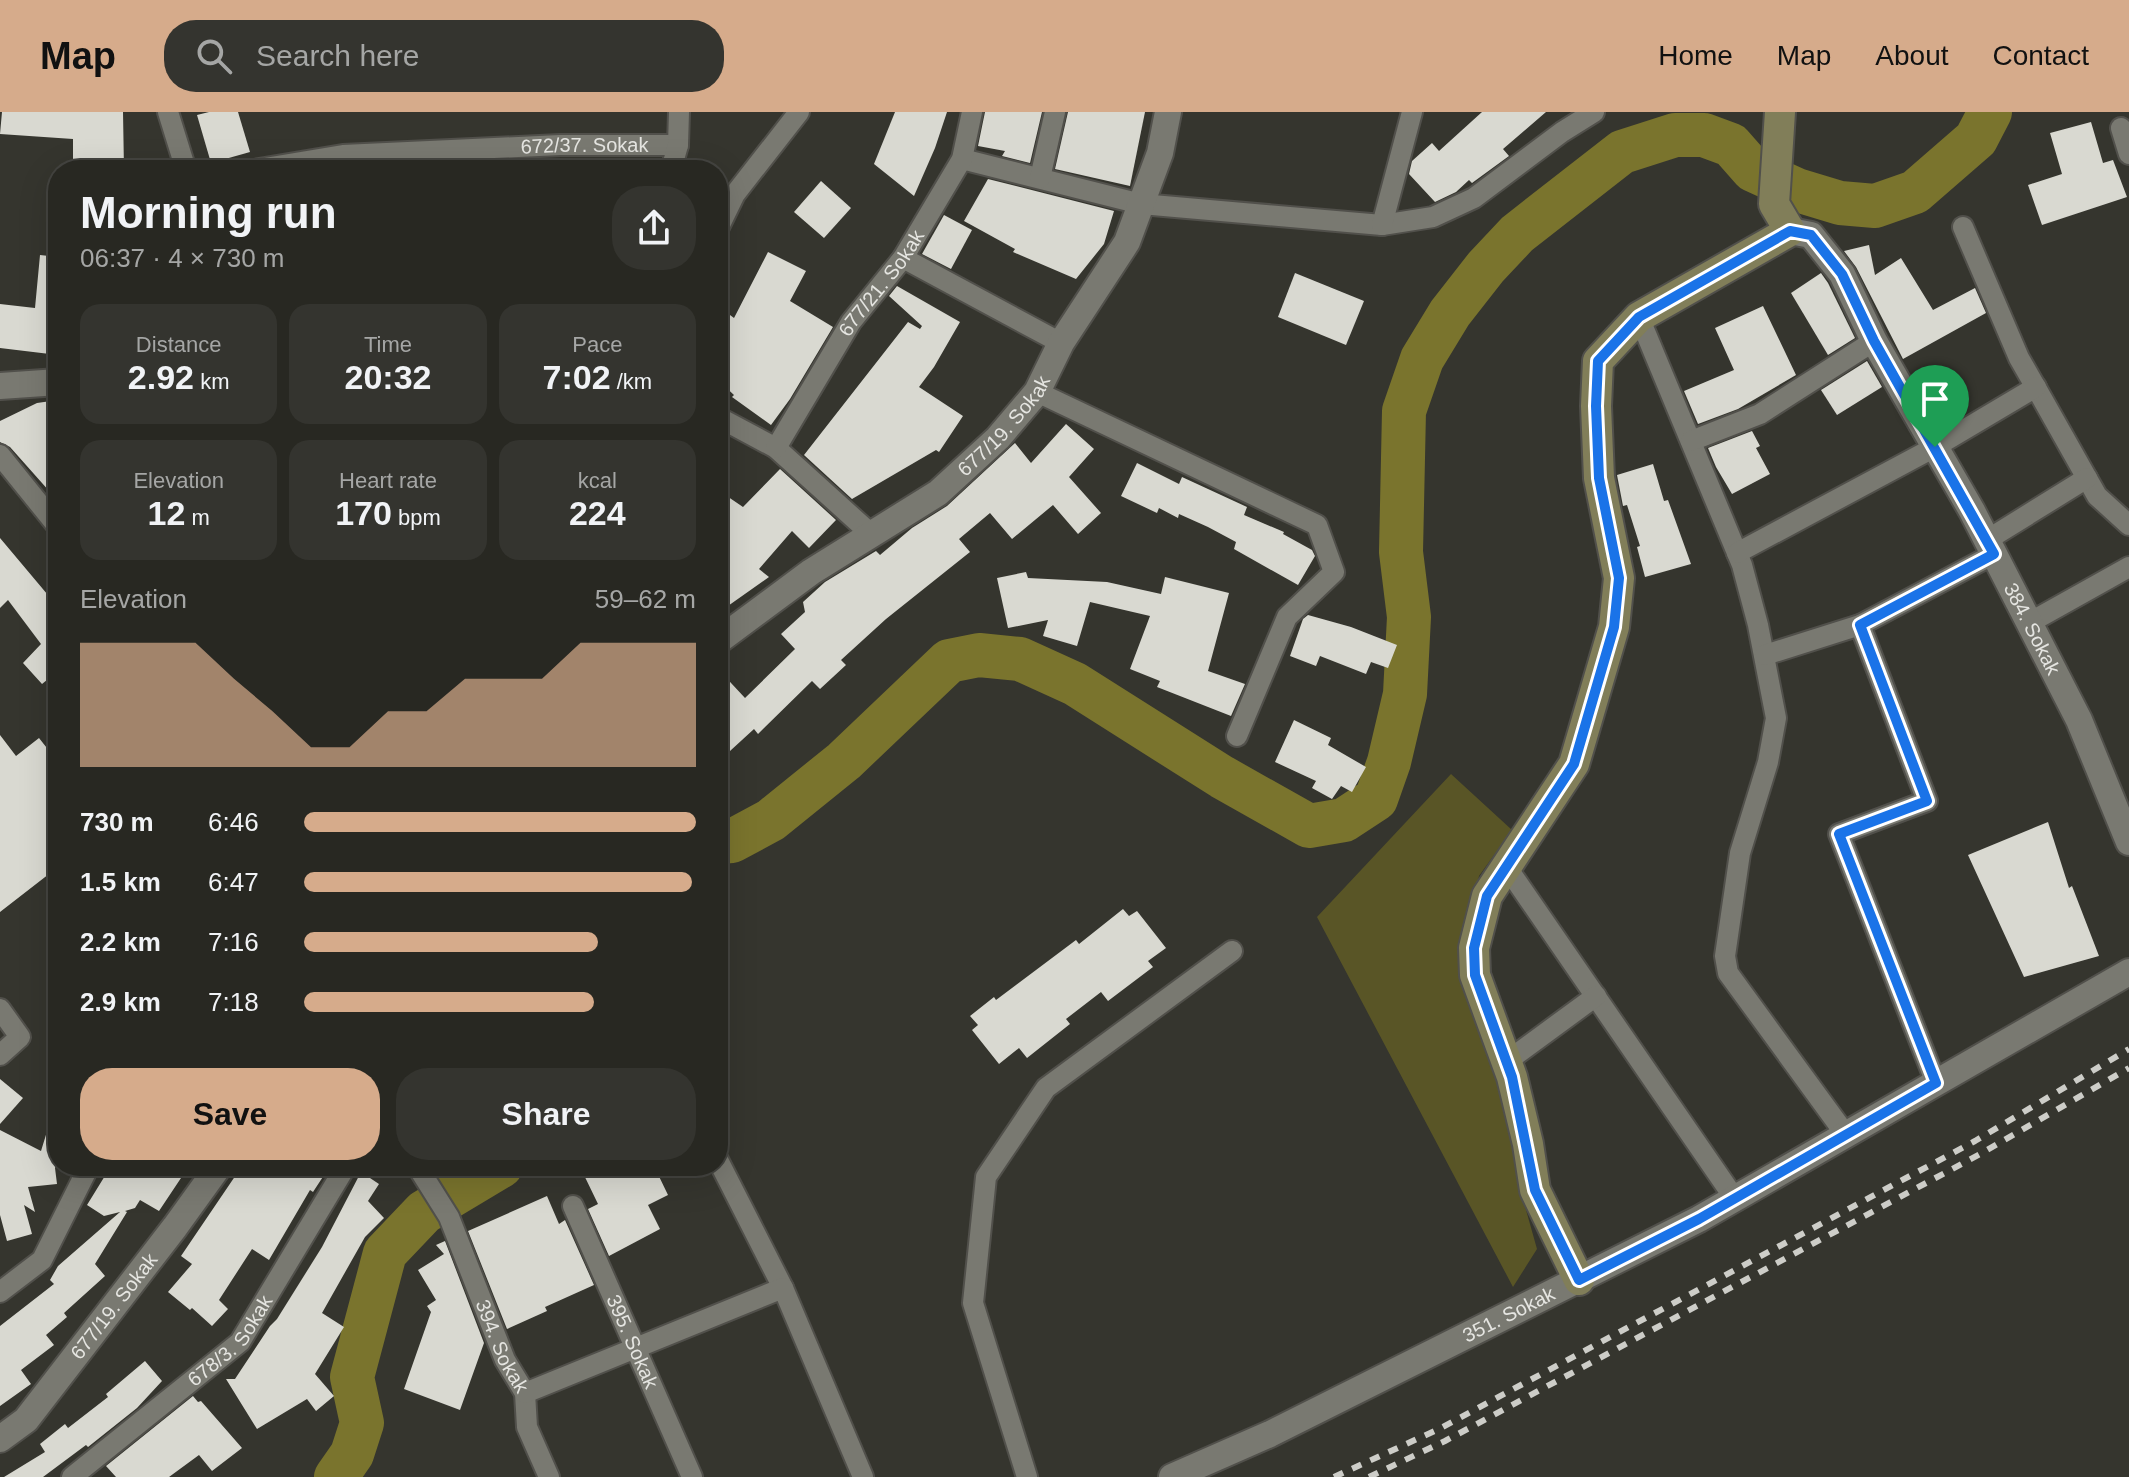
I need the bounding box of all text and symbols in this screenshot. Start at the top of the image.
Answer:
search box [164,20,724,92]
icon: search [192,34,236,78]
text: Map [40,35,116,77]
text: Search here [256,39,419,72]
text: Home [1658,40,1733,71]
text: Map [1777,40,1831,71]
text: About [1875,40,1949,71]
text: Contact [1993,40,2089,71]
street label: 672/37. Sokak [520,134,649,158]
button: share [612,186,696,270]
text: Morning run [80,188,337,237]
street label: 677/21. Sokak [834,225,929,340]
text: 06:37 · 4 × 730 m [80,243,285,273]
text: Distance [136,332,221,357]
text: Time [364,332,412,357]
text: Pace [572,332,622,357]
text: 2.92 [128,358,194,396]
text: 20:32 [345,358,431,396]
text: 7:02 [543,358,611,396]
pin [1901,365,1969,447]
text: km [194,369,229,394]
text: /km [611,369,652,394]
street label: 677/19. Sokak [953,371,1055,480]
icon: arrive [1913,377,1957,421]
text: Elevation [133,468,224,493]
text: Heart rate [339,468,437,493]
text: kcal [578,468,617,493]
text: 12 [148,494,185,532]
text: 170 [335,494,392,532]
text: 224 [569,494,626,532]
text: m [185,505,210,530]
text: bpm [392,505,441,530]
street label: 384. Sokak [2000,579,2065,679]
text: Elevation [80,584,187,614]
text: 59–62 m [595,584,696,614]
text: 730 m [80,807,154,837]
text: 6:46 [208,807,259,837]
text: 1.5 km [80,867,161,897]
text: 6:47 [208,867,259,897]
text: 2.2 km [80,927,161,957]
text: 7:16 [208,927,259,957]
text: 2.9 km [80,987,161,1017]
text: 7:18 [208,987,259,1017]
button: Save [80,1068,380,1160]
button: Share [396,1068,696,1160]
street label: 677/19. Sokak [66,1248,162,1364]
street label: 351. Sokak [1459,1282,1559,1347]
street label: 678/3. Sokak [183,1290,277,1391]
street label: 395. Sokak [602,1291,663,1393]
street label: 394. Sokak [471,1297,534,1398]

